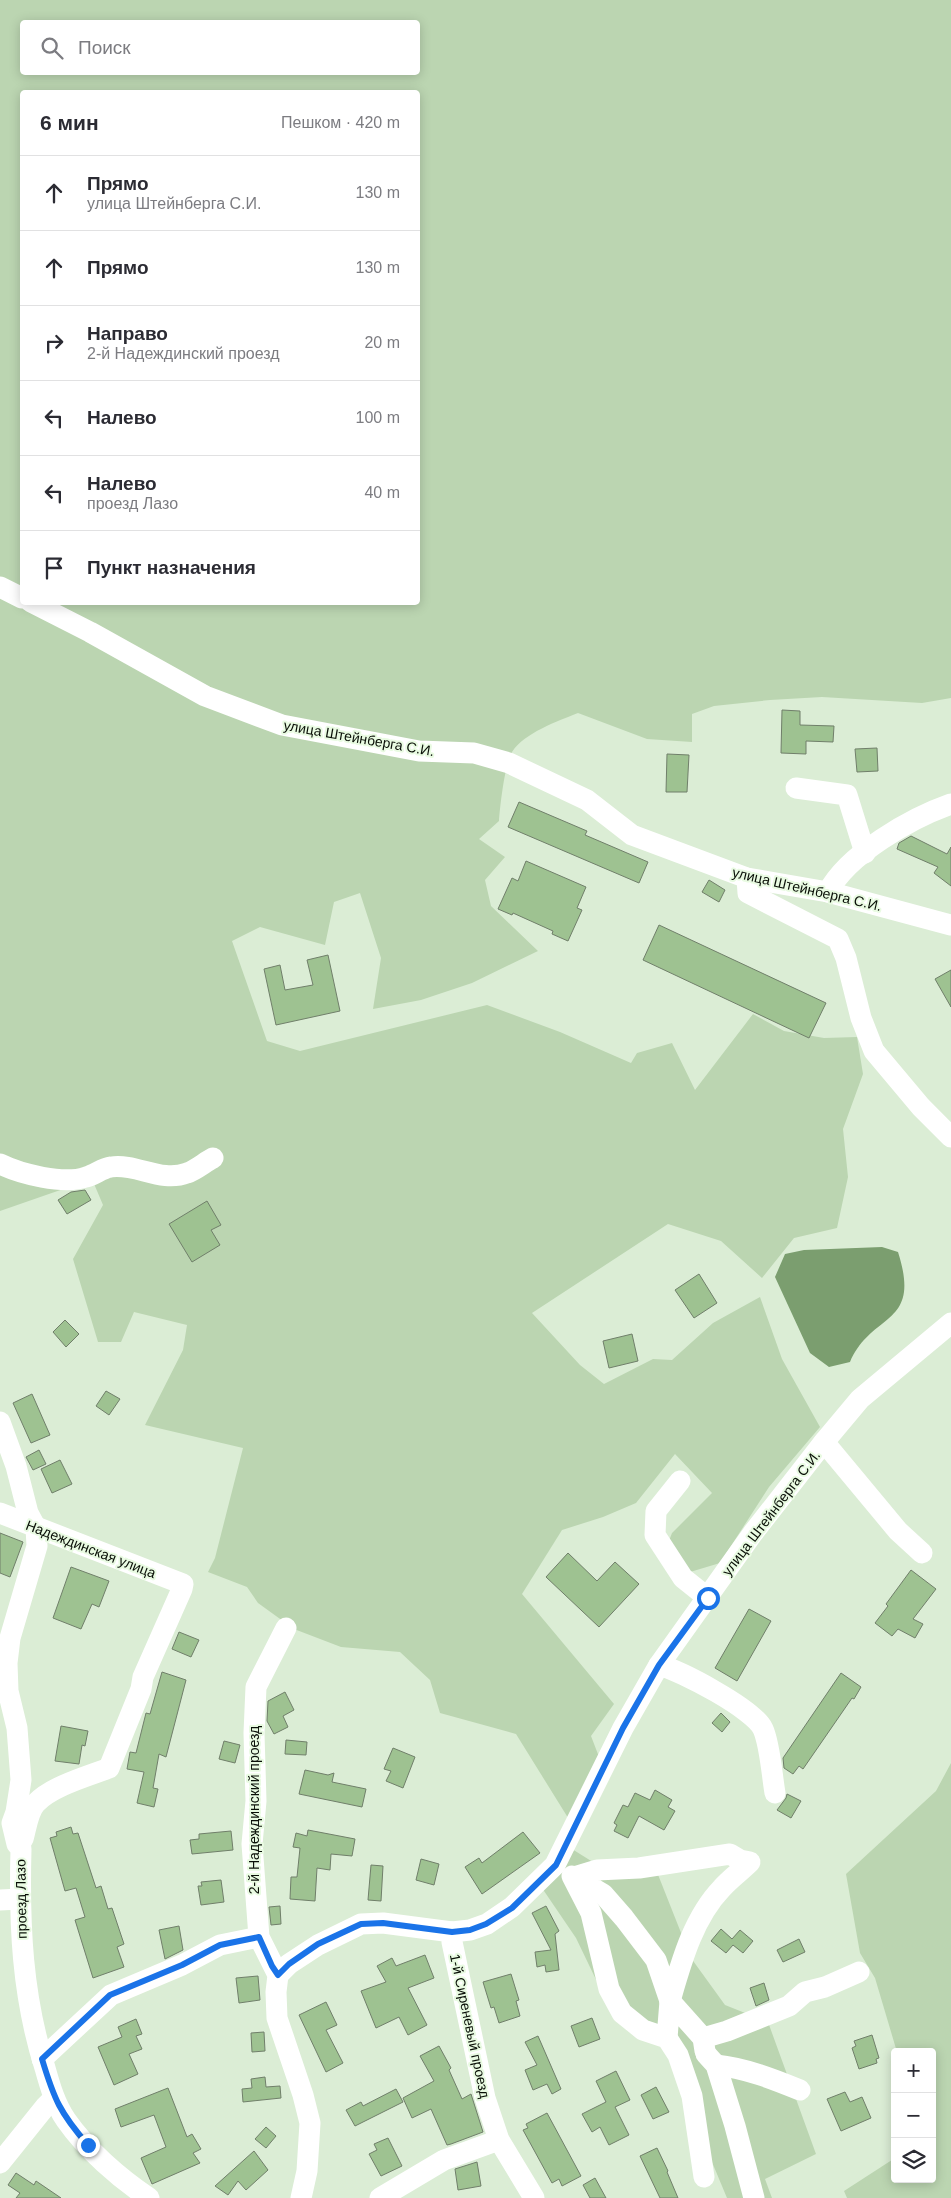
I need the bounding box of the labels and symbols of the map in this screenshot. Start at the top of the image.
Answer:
street label: улица Штейнберга С.И. [282,717,436,759]
street label: улица Штейнберга С.И. [731,864,883,914]
street label: улица Штейнберга С.И. [719,1447,823,1579]
street label: Надеждинская улица [24,1517,158,1581]
route start [697,1587,720,1610]
street label: 2-й Надеждинский проезд [246,1726,262,1894]
street label: проезд Лазо [12,1859,30,1939]
street label: 1-й Сиреневый проезд [447,1952,493,2100]
route end [77,2134,100,2157]

